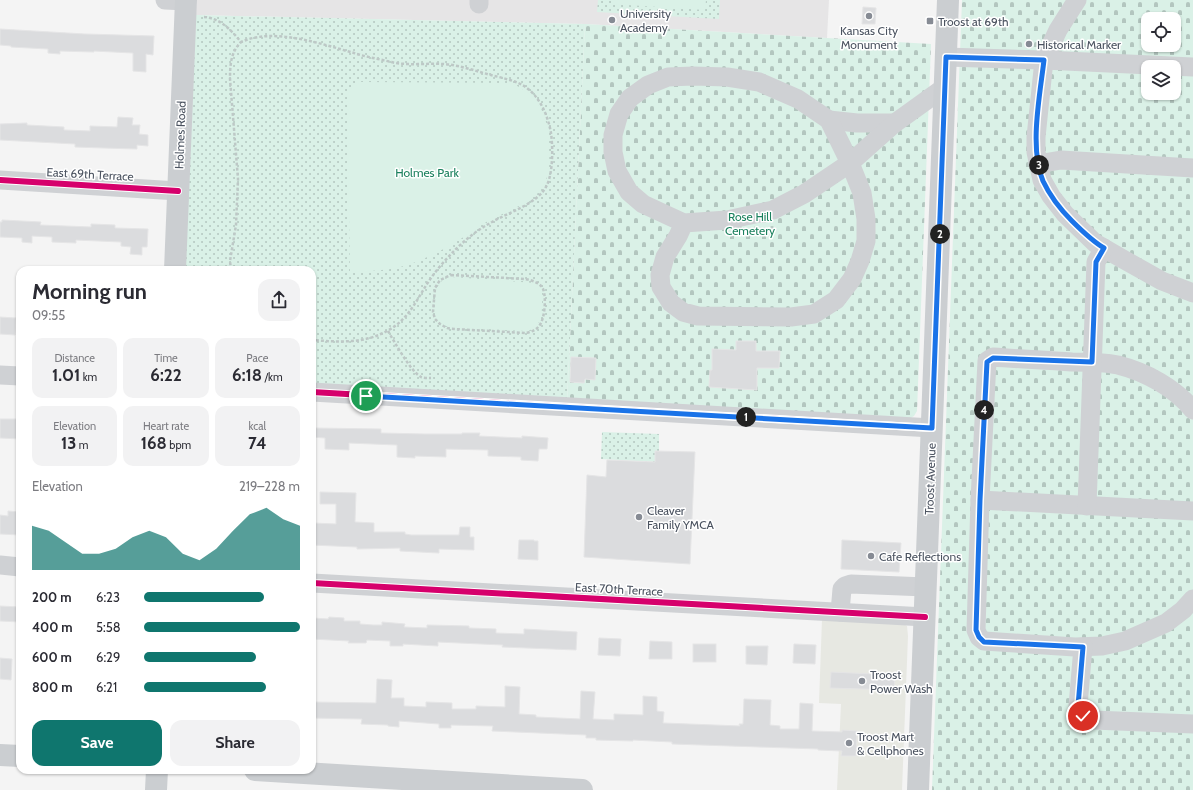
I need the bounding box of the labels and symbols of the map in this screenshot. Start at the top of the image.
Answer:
place label: University Academy [620,6,671,35]
marker: Kansas City Monument [864,11,874,21]
place label: Troost at 69th [938,14,1008,29]
marker: University Academy [607,15,617,25]
marker: Troost at 69th [925,16,935,26]
place label: Kansas City Monument [840,23,898,52]
place label: Historical Marker [1037,37,1121,52]
marker: Historical Marker [1024,39,1034,49]
street label: Holmes Road [171,101,189,169]
pin: 3 [1029,155,1049,175]
street label: East 69th Terrace [46,164,134,184]
park label: Holmes Park [395,165,459,180]
park label: Rose Hill Cemetery [725,209,775,238]
pin: 2 [930,224,950,244]
pin [349,379,383,413]
pin: 4 [974,400,994,420]
pin: 1 [736,407,756,427]
street label: Troost Avenue [921,443,939,515]
place label: Cleaver Family YMCA [647,503,715,532]
marker: Cleaver Family YMCA [634,512,644,522]
place label: Cafe Reflections [879,549,961,564]
marker: Cafe Reflections [866,551,876,561]
street label: East 70th Terrace [575,579,663,599]
place label: Troost Power Wash [870,667,933,696]
marker: Troost Power Wash [857,676,867,686]
pin [1066,699,1100,733]
place label: Troost Mart & Cellphones [857,729,924,758]
marker: Troost Mart & Cellphones [844,738,854,748]

